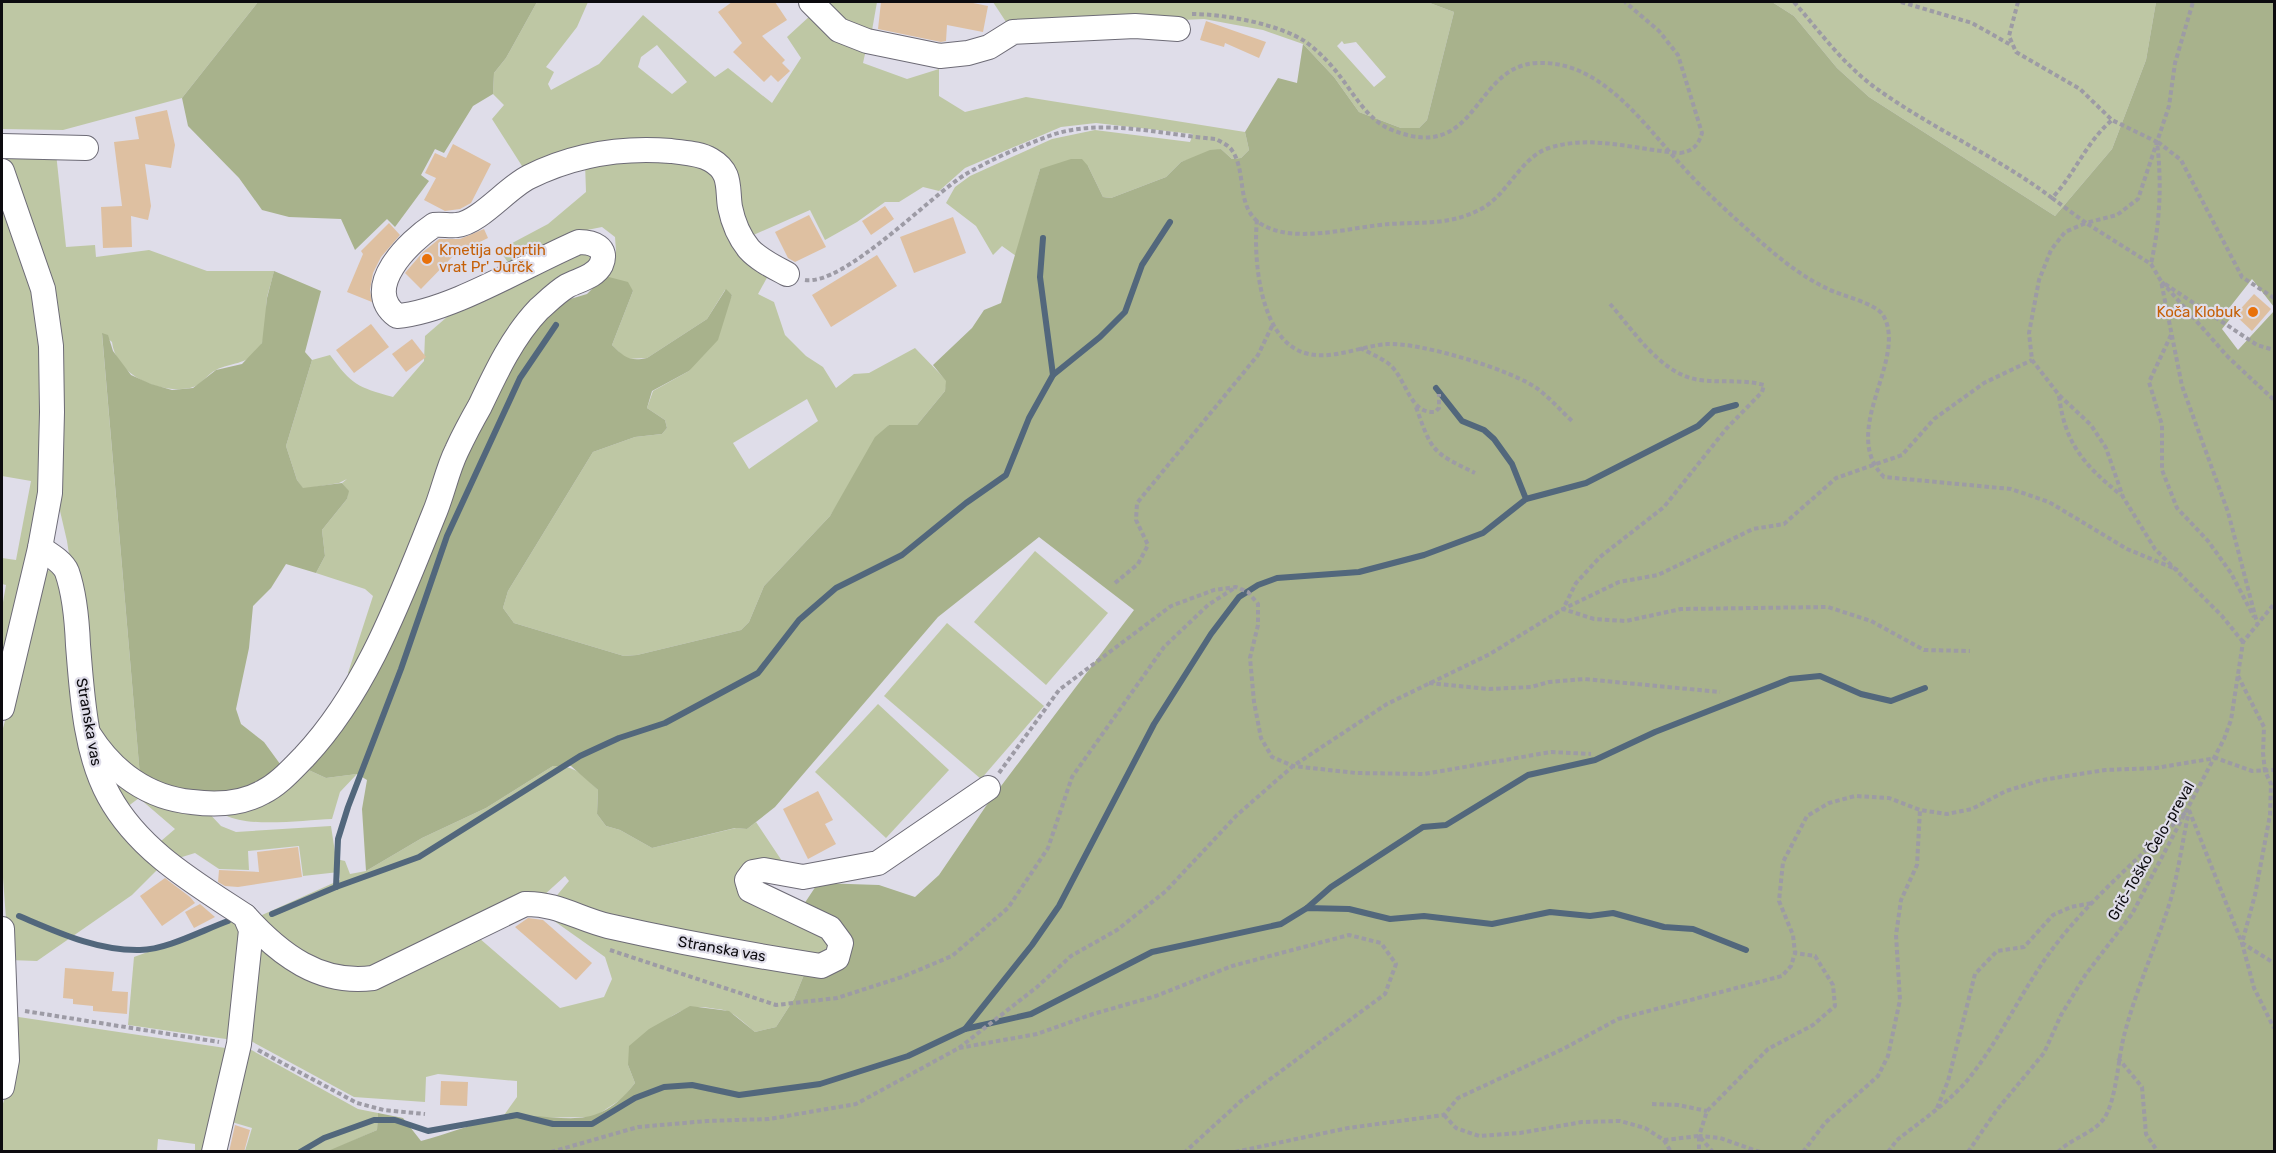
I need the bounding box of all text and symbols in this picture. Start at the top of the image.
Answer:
place label: Kmetija odprtih vrat Pr' Jurčk [439,241,546,276]
marker: Kmetija odprtih vrat Pr' Jurčk [420,252,434,266]
place label: Koča Klobuk [2157,303,2241,321]
marker: Koča Klobuk [2246,305,2260,319]
street label: Stranska vas [72,677,106,768]
street label: Grič-Toško Čelo-preval [2104,778,2198,924]
street label: Stranska vas [677,932,768,966]

